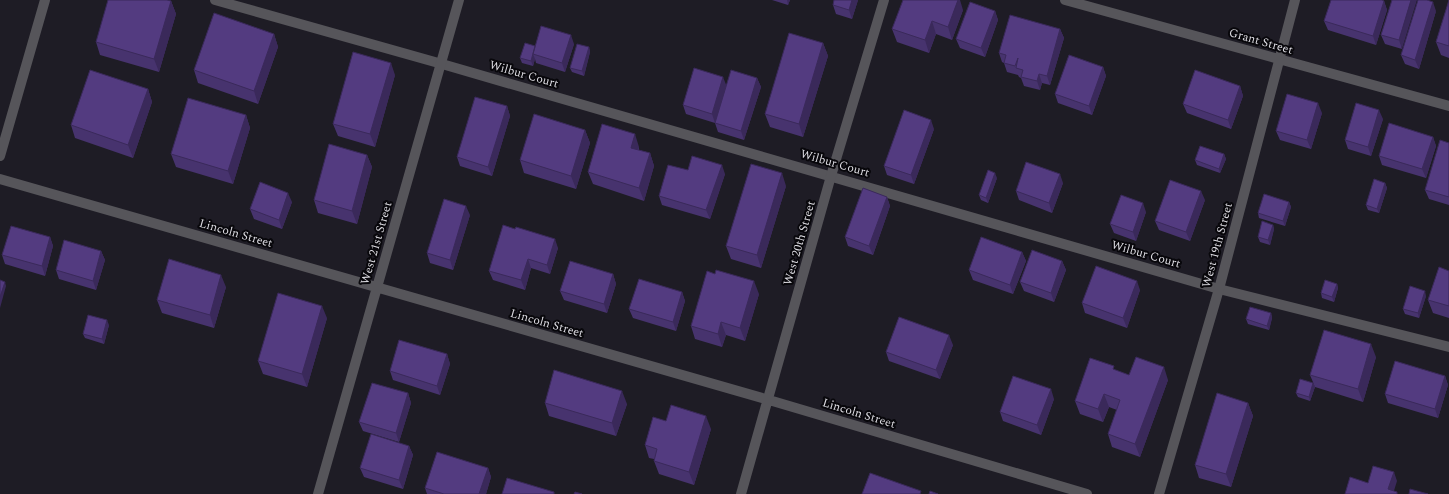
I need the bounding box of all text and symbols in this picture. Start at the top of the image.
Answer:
street label: Grant Street [1227,23,1295,60]
street label: Wilbur Court [487,56,561,93]
street label: Wilbur Court [798,145,872,182]
street label: West 21st Street [356,199,397,287]
street label: West 20th Street [778,199,821,288]
street label: West 19th Street [1197,200,1238,290]
street label: Lincoln Street [197,214,275,253]
street label: Wilbur Court [1109,236,1183,273]
street label: Lincoln Street [508,304,586,343]
street label: Lincoln Street [820,393,898,434]

